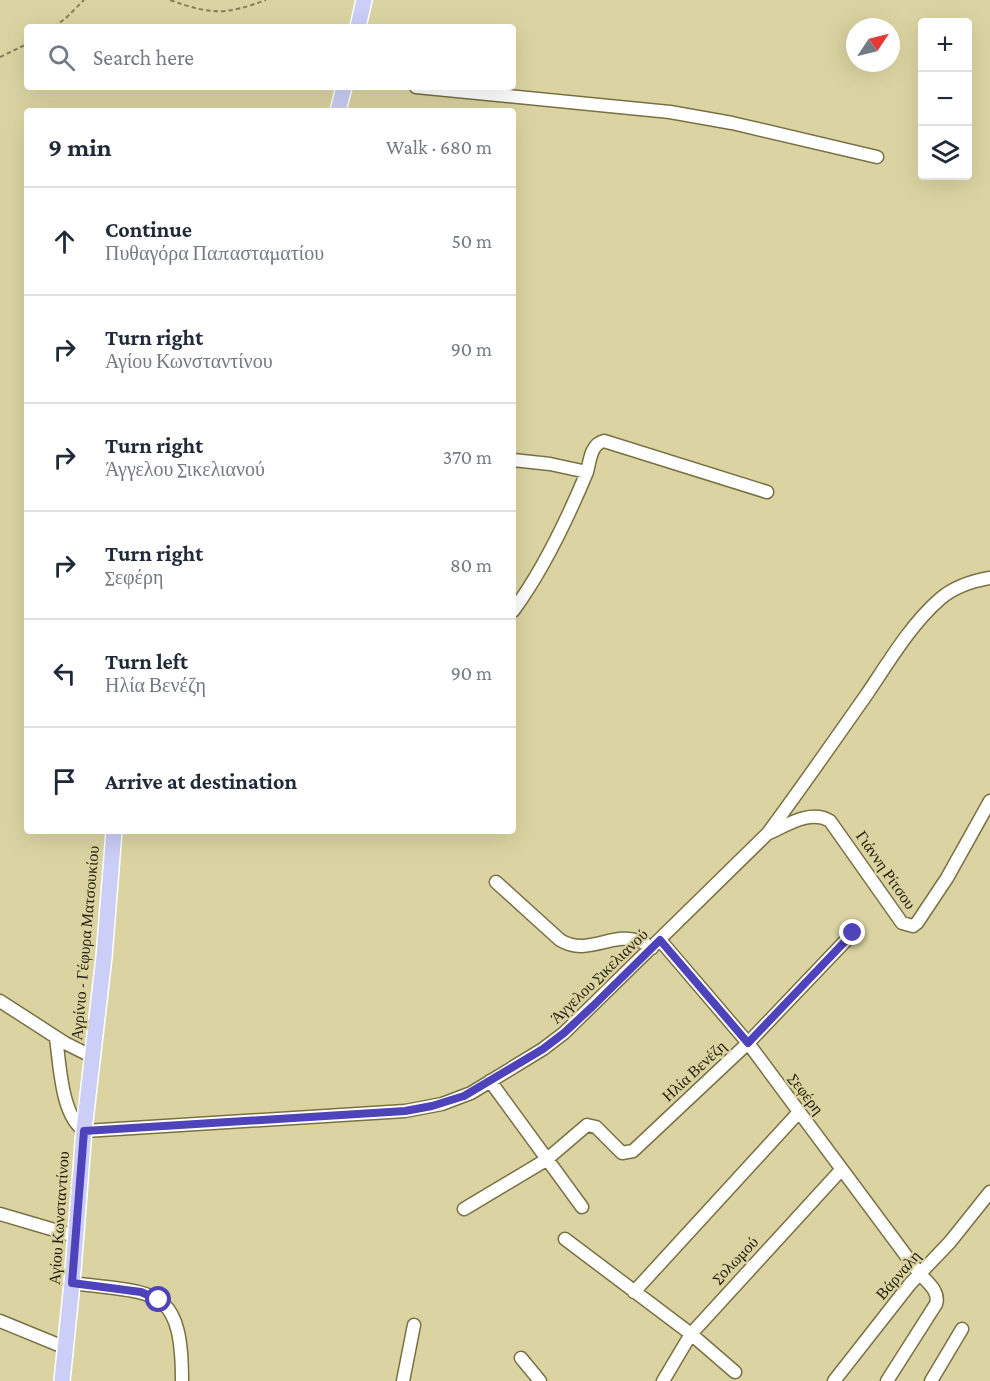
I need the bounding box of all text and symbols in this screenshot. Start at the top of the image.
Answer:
north arrow [846,18,900,72]
map controls [918,18,972,180]
button: + [918,18,972,72]
search box [24,24,516,90]
icon: search [45,41,78,74]
text: Search here [93,45,194,70]
button: − [918,72,972,126]
button: layers [918,126,972,180]
text: 9 min [48,133,112,162]
text: Walk · 680 m [386,136,492,158]
text: Continue [105,217,192,242]
icon: ahead [48,225,81,258]
text: 50 m [451,230,492,252]
text: Πυθαγόρα Παπασταματίου [105,242,324,264]
text: Turn right [105,325,203,350]
icon: right [48,333,81,366]
text: 90 m [451,338,492,360]
text: Αγίου Κωνσταντίνου [105,350,273,372]
text: Turn right [105,433,203,458]
icon: right [48,441,81,474]
text: 370 m [443,446,492,468]
text: Άγγελου Σικελιανού [105,458,265,480]
text: Turn right [105,541,203,566]
icon: right [48,549,81,582]
text: 80 m [450,554,492,576]
text: Σεφέρη [105,566,163,588]
text: Turn left [105,649,188,674]
icon: left [48,657,81,690]
text: 90 m [451,662,492,684]
text: Ηλία Βενέζη [105,674,206,696]
icon: arrive [48,765,81,798]
text: Arrive at destination [105,769,297,794]
street label: Γιάννη Ρίτσου [852,828,919,913]
street label: Αγρίνιο - Γέφυρα Ματσουκίου [68,845,103,1041]
route end [839,919,865,945]
street label: Άγγελου Σικελιανού [547,925,652,1027]
street label: Ηλία Βενέζη [659,1037,730,1105]
street label: Σεφέρη [784,1070,827,1118]
street label: Αγίου Κωνσταντίνου [46,1150,73,1286]
street label: Σολωμού [709,1233,762,1288]
street label: Βάρναλη [872,1247,924,1303]
route start [145,1286,171,1312]

